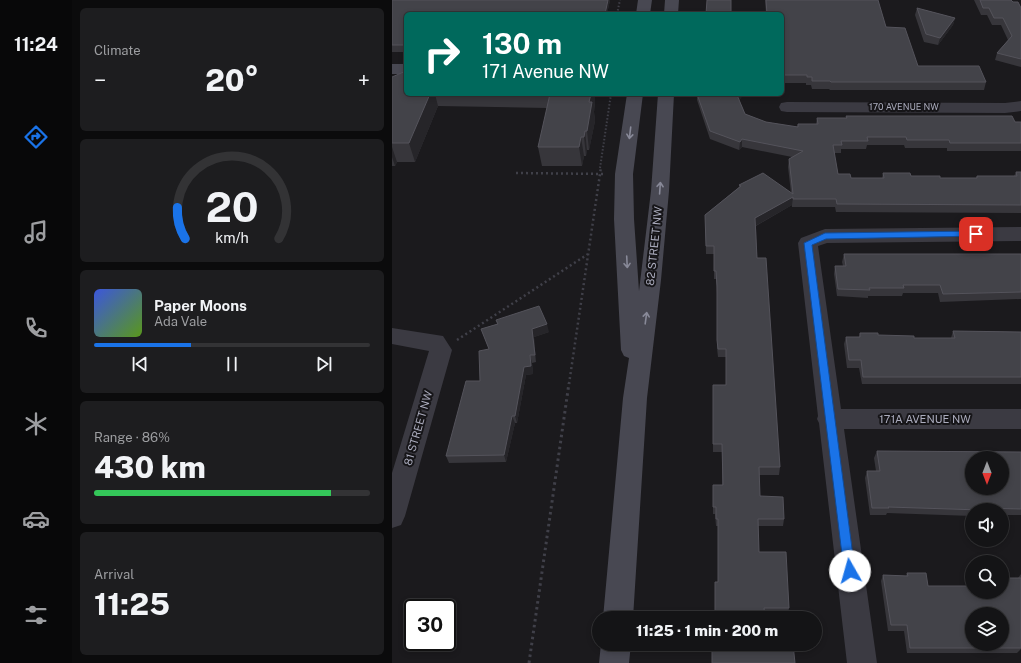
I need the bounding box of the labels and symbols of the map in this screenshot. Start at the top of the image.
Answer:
street label: 170 AVENUE NW [869,101,939,112]
one-way arrow [626,126,634,139]
one-way arrow [656,182,663,195]
street label: 82 STREET NW [644,205,664,286]
pin [959,217,993,251]
one-way arrow [623,255,630,268]
one-way arrow [642,312,650,325]
street label: 81 STREET NW [402,389,435,467]
street label: 171A AVENUE NW [879,413,971,425]
north arrow [965,451,1009,495]
position arrow [829,550,871,592]
speed limit sign: 30 [404,599,456,651]

